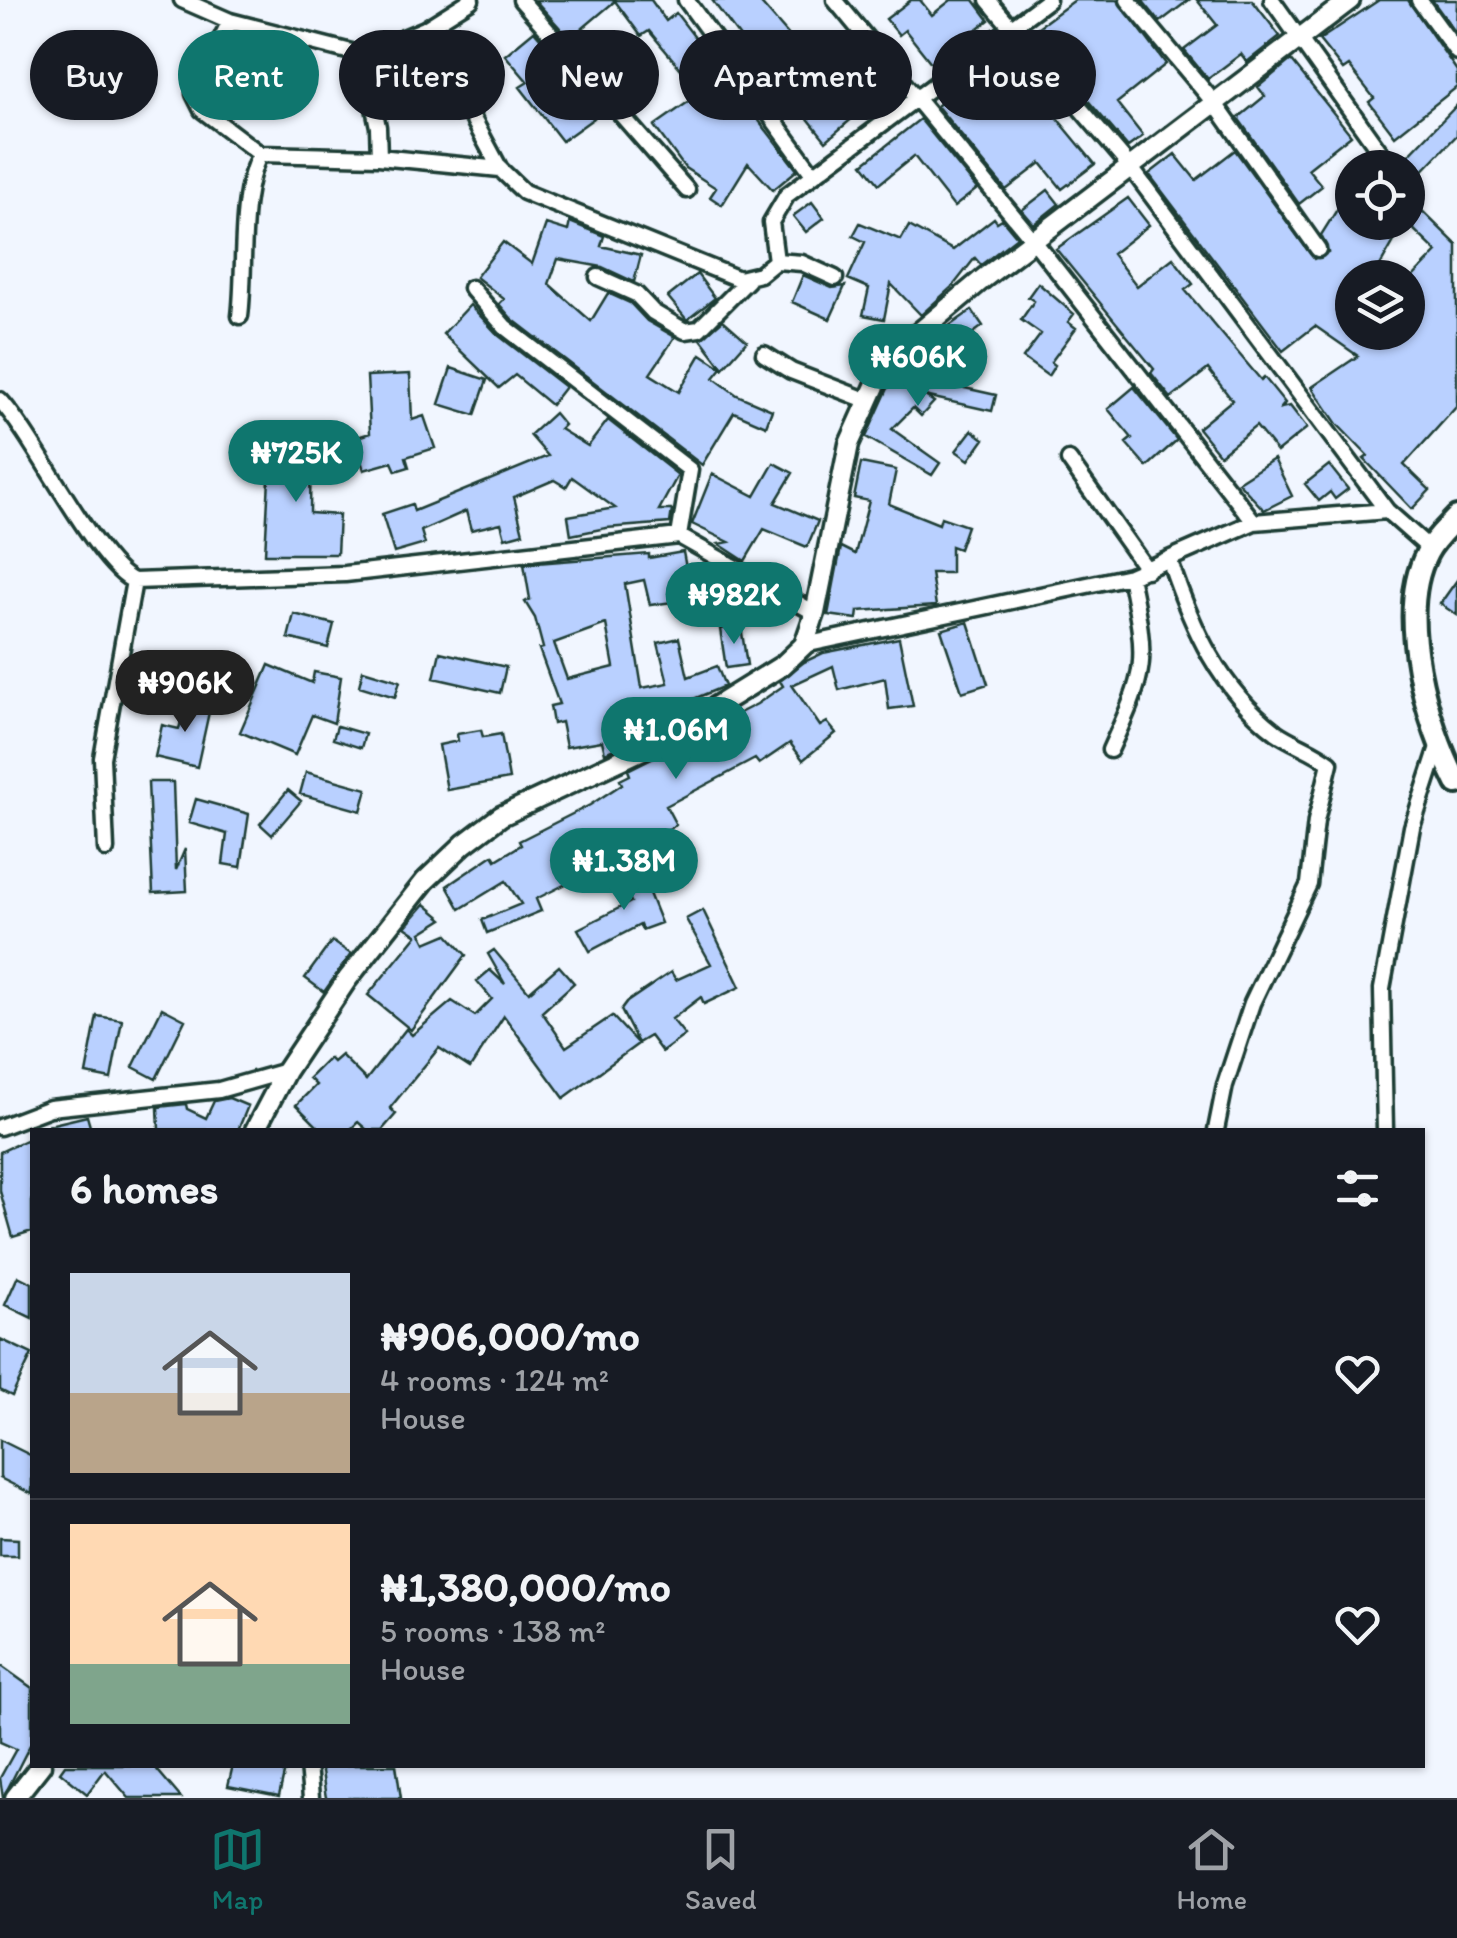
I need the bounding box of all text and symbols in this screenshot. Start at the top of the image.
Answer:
chip: Buy [30,30,158,120]
chip: Rent [178,30,319,120]
chip: Filters [339,30,505,120]
chip: New [525,30,659,120]
chip: Apartment [679,30,912,120]
chip: House [932,30,1096,120]
map controls [1335,150,1425,350]
button: locate [1335,150,1425,240]
button: layers [1335,260,1425,350]
pin: ₦606K [848,324,988,409]
text: ₦606K [870,337,966,375]
pin: ₦725K [226,420,366,505]
text: ₦725K [250,433,342,471]
pin: ₦982K [664,562,804,647]
text: ₦982K [688,575,780,613]
pin: ₦906K [115,650,255,735]
text: ₦906K [137,663,233,701]
pin: ₦1.06M [595,697,757,782]
text: ₦1.06M [623,710,729,748]
pin: ₦1.38M [543,828,705,913]
text: ₦1.38M [572,841,676,879]
icon: filters [1330,1161,1385,1216]
text: 6 homes [70,1163,218,1214]
text: ₦906,000/mo [380,1310,640,1361]
icon: home [150,1313,270,1433]
icon: heart [1330,1346,1385,1401]
text: 4 rooms · 124 m² [380,1361,609,1399]
text: House [380,1399,466,1437]
text: ₦1,380,000/mo [380,1561,671,1612]
icon: home [150,1564,270,1684]
icon: heart [1330,1597,1385,1652]
text: 5 rooms · 138 m² [380,1612,606,1650]
text: House [380,1650,466,1688]
tab: Map [210,1822,265,1916]
tab: Saved [685,1822,756,1916]
tab: Home [1176,1822,1247,1916]

